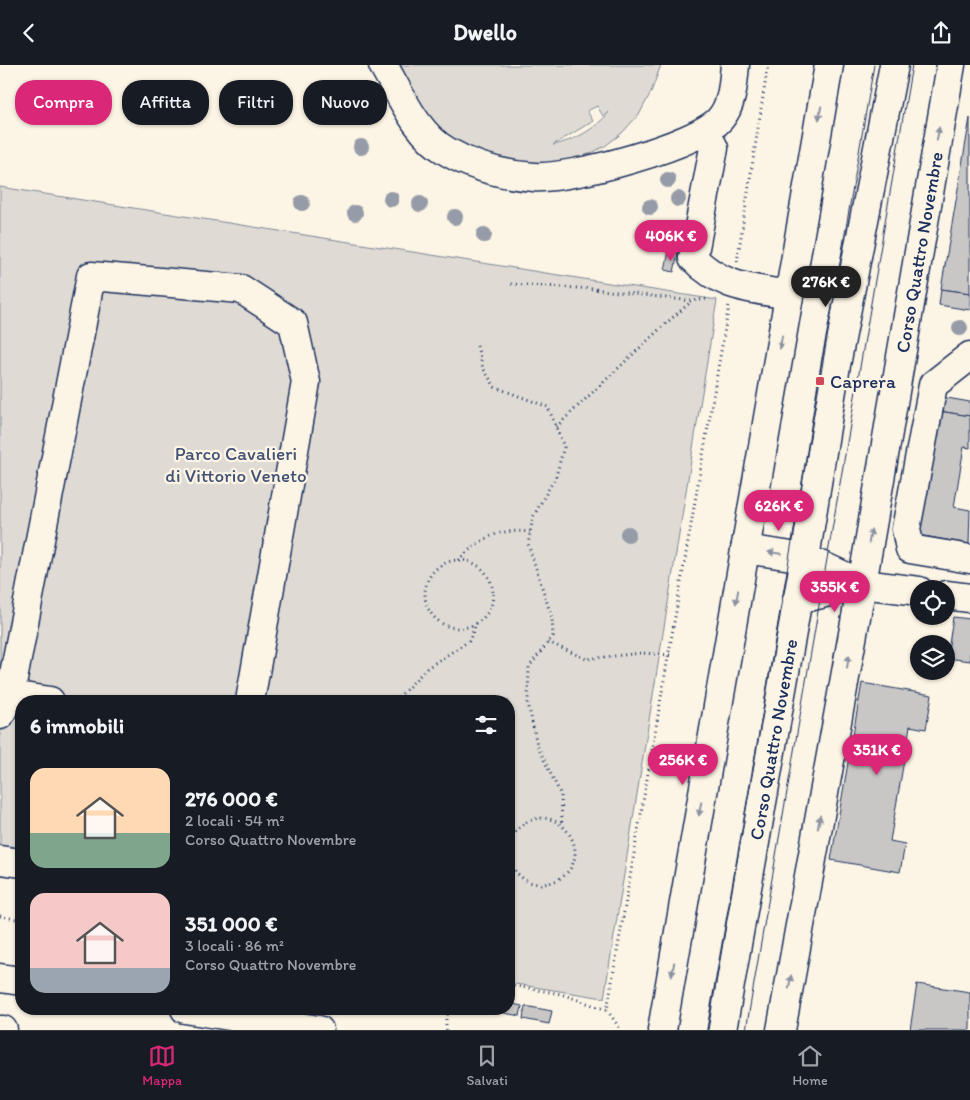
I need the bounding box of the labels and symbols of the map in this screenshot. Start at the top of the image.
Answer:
one-way arrow [816,105,824,121]
one-way arrow [935,126,943,142]
street label: Corso Quattro Novembre [891,150,948,355]
pin: 406K € [630,219,712,262]
pin: 276K € [785,265,867,308]
one-way arrow [776,335,784,351]
place label: Caprera [830,370,896,393]
marker: Caprera [814,375,826,387]
park label: Parco Cavalieri di Vittorio Veneto [165,442,307,487]
pin: 626K € [738,489,820,532]
one-way arrow [867,527,875,543]
one-way arrow [767,549,783,557]
pin: 355K € [794,571,876,613]
one-way arrow [733,589,741,605]
street label: Corso Quattro Novembre [745,637,803,842]
one-way arrow [844,655,852,670]
pin: 351K € [836,733,918,776]
pin: 256K € [642,743,724,786]
one-way arrow [696,801,704,817]
one-way arrow [815,815,823,830]
one-way arrow [668,961,676,977]
one-way arrow [786,974,794,990]

